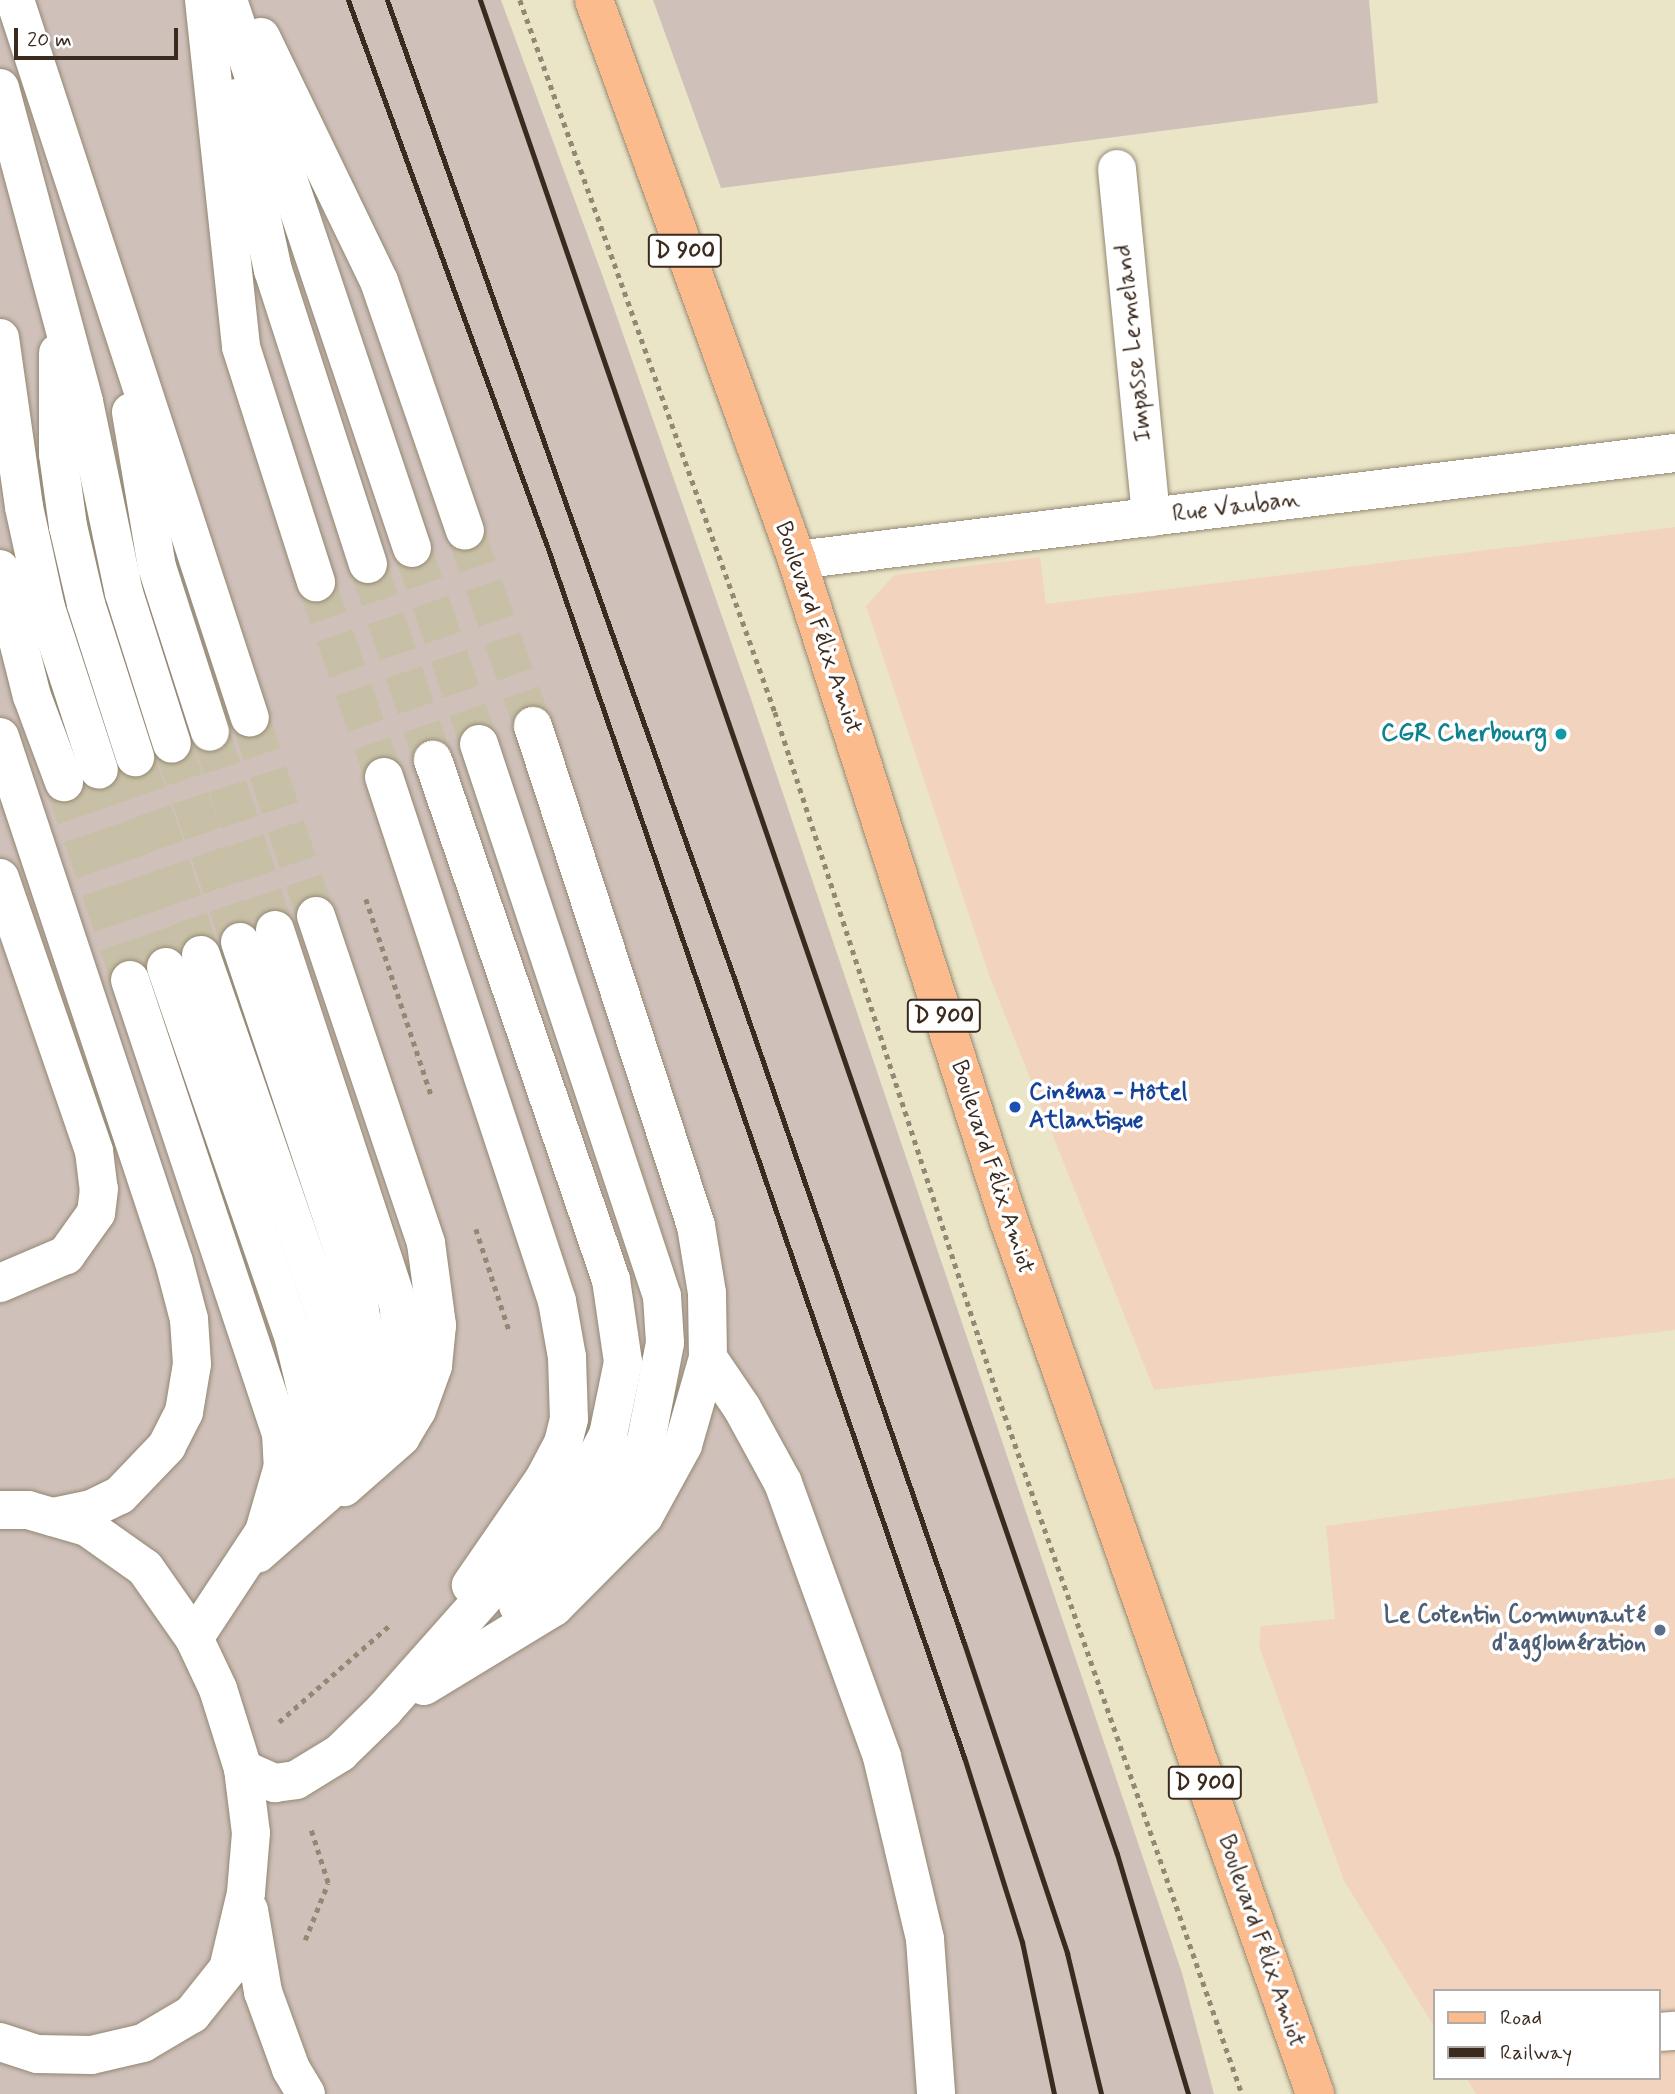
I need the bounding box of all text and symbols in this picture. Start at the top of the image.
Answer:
scale bar [18,14,182,58]
text: 20 m [27,26,72,54]
road number: D 900 [646,232,724,270]
street label: Impasse Lemeland [1110,245,1158,441]
street label: Rue Vauban [1172,485,1300,529]
street label: Boulevard Félix Amiot [769,521,867,735]
place label: CGR Cherbourg [1381,720,1547,748]
marker: CGR Cherbourg [1553,726,1569,742]
road number: D 900 [906,996,982,1036]
street label: Boulevard Félix Amiot [945,1060,1039,1274]
place label: Cinéma - Hôtel Atlantique [1029,1079,1187,1135]
marker: Cinéma - Hôtel Atlantique [1007,1099,1023,1115]
place label: Le Cotentin Communauté d'agglomération [1373,1602,1646,1658]
marker: Le Cotentin Communauté d'agglomération [1652,1622,1668,1638]
road number: D 900 [1166,1764,1244,1802]
street label: Boulevard Félix Amiot [1212,1834,1310,2048]
legend [1434,1989,1661,2080]
text: Road [1500,2004,1542,2032]
text: Railway [1500,2039,1572,2067]

